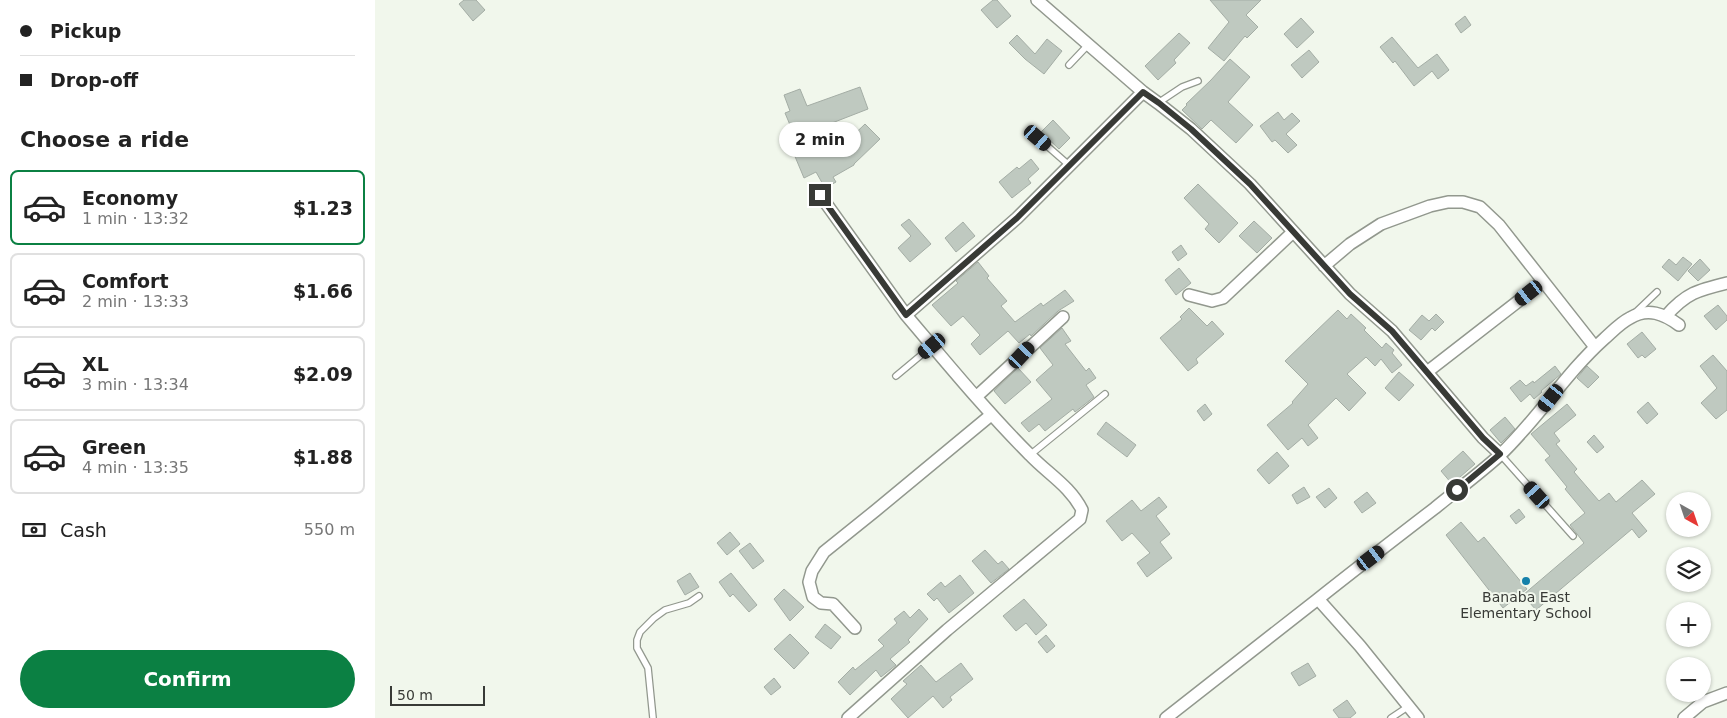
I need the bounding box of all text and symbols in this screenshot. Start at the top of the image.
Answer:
text: Pickup [50,20,121,42]
text: Drop-off [50,69,138,91]
callout: 2 min [779,122,861,158]
car [1021,122,1054,154]
text: Choose a ride [20,127,189,152]
text: 2 min [795,130,845,149]
route end [809,184,831,206]
icon: car [22,185,67,230]
text: Economy [82,187,178,209]
text: $1.23 [293,197,353,219]
text: 1 min · 13:32 [82,209,189,228]
icon: car [22,268,67,313]
text: Comfort [82,270,169,292]
car [1512,278,1545,308]
text: $1.66 [293,280,353,302]
text: 2 min · 13:33 [82,292,189,311]
car [915,331,948,361]
car [1006,339,1037,371]
icon: car [22,351,67,396]
text: XL [82,353,109,375]
text: $2.09 [293,363,353,385]
text: 3 min · 13:34 [82,375,189,394]
car [1535,382,1566,414]
icon: car [22,434,67,479]
text: Green [82,436,146,458]
text: $1.88 [293,446,353,468]
text: 4 min · 13:35 [82,458,189,477]
route start [1446,479,1468,501]
car [1521,479,1552,511]
north arrow [1666,492,1711,538]
map controls [1666,492,1711,702]
icon: cash [20,516,48,544]
text: Cash [60,519,107,541]
text: 550 m [304,520,355,539]
car [1354,543,1387,573]
button: layers [1666,547,1711,592]
marker: Banaba East Elementary School [1520,575,1532,587]
place label: Banaba East Elementary School [1460,589,1592,621]
button: + [1666,602,1711,647]
button: Confirm [20,650,355,708]
button: − [1666,657,1711,702]
scale bar [390,683,485,706]
text: 50 m [397,687,433,703]

